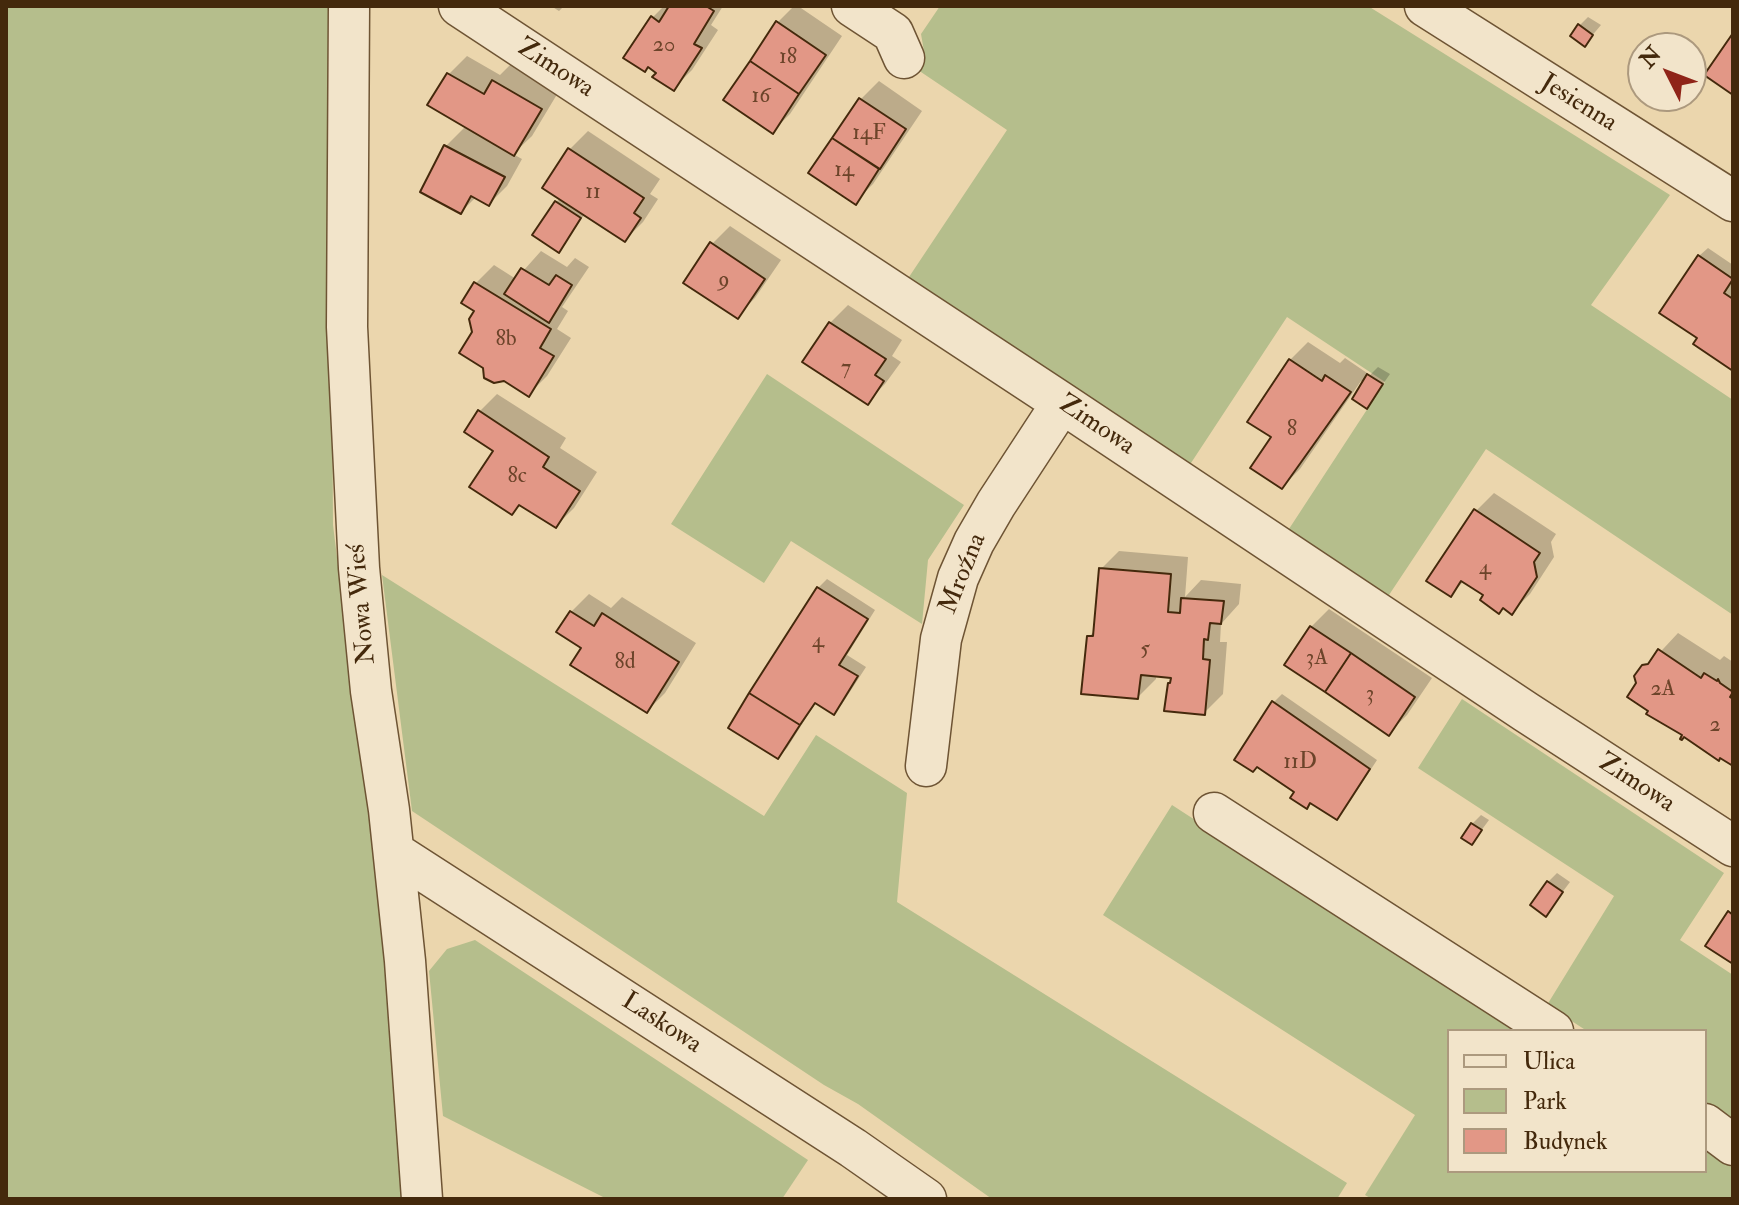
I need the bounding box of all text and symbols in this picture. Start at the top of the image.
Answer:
north arrow [1627,32,1707,112]
street label: Zimowa [511,33,599,105]
house number: 20 [653,33,675,59]
text: N [1634,41,1668,74]
house number: 18 [779,45,797,71]
street label: Jesienna [1534,68,1622,140]
house number: 16 [752,84,770,110]
house number: 14F [852,121,886,147]
house number: 14 [834,158,854,184]
house number: 11 [585,180,601,206]
house number: 9 [718,268,730,294]
house number: 8b [495,327,517,353]
house number: 7 [841,356,851,382]
street label: Zimowa [1052,389,1140,463]
house number: 8 [1287,417,1297,443]
house number: 8c [507,464,527,490]
street label: Mroźna [934,529,994,619]
street label: Nowa Wieś [342,543,384,665]
house number: 4 [1479,556,1491,582]
house number: 4 [812,629,824,655]
house number: 5 [1140,637,1150,663]
house number: 3A [1306,646,1328,672]
house number: 8d [614,650,636,676]
house number: 2A [1650,677,1676,703]
house number: 3 [1366,682,1374,708]
house number: 2 [1709,713,1721,739]
street label: Zimowa [1592,748,1680,820]
house number: 11D [1283,750,1317,776]
street label: Laskowa [615,987,707,1061]
legend [1447,1029,1707,1173]
text: Ulica [1523,1046,1575,1077]
text: Park [1523,1086,1567,1117]
text: Budynek [1523,1126,1607,1157]

